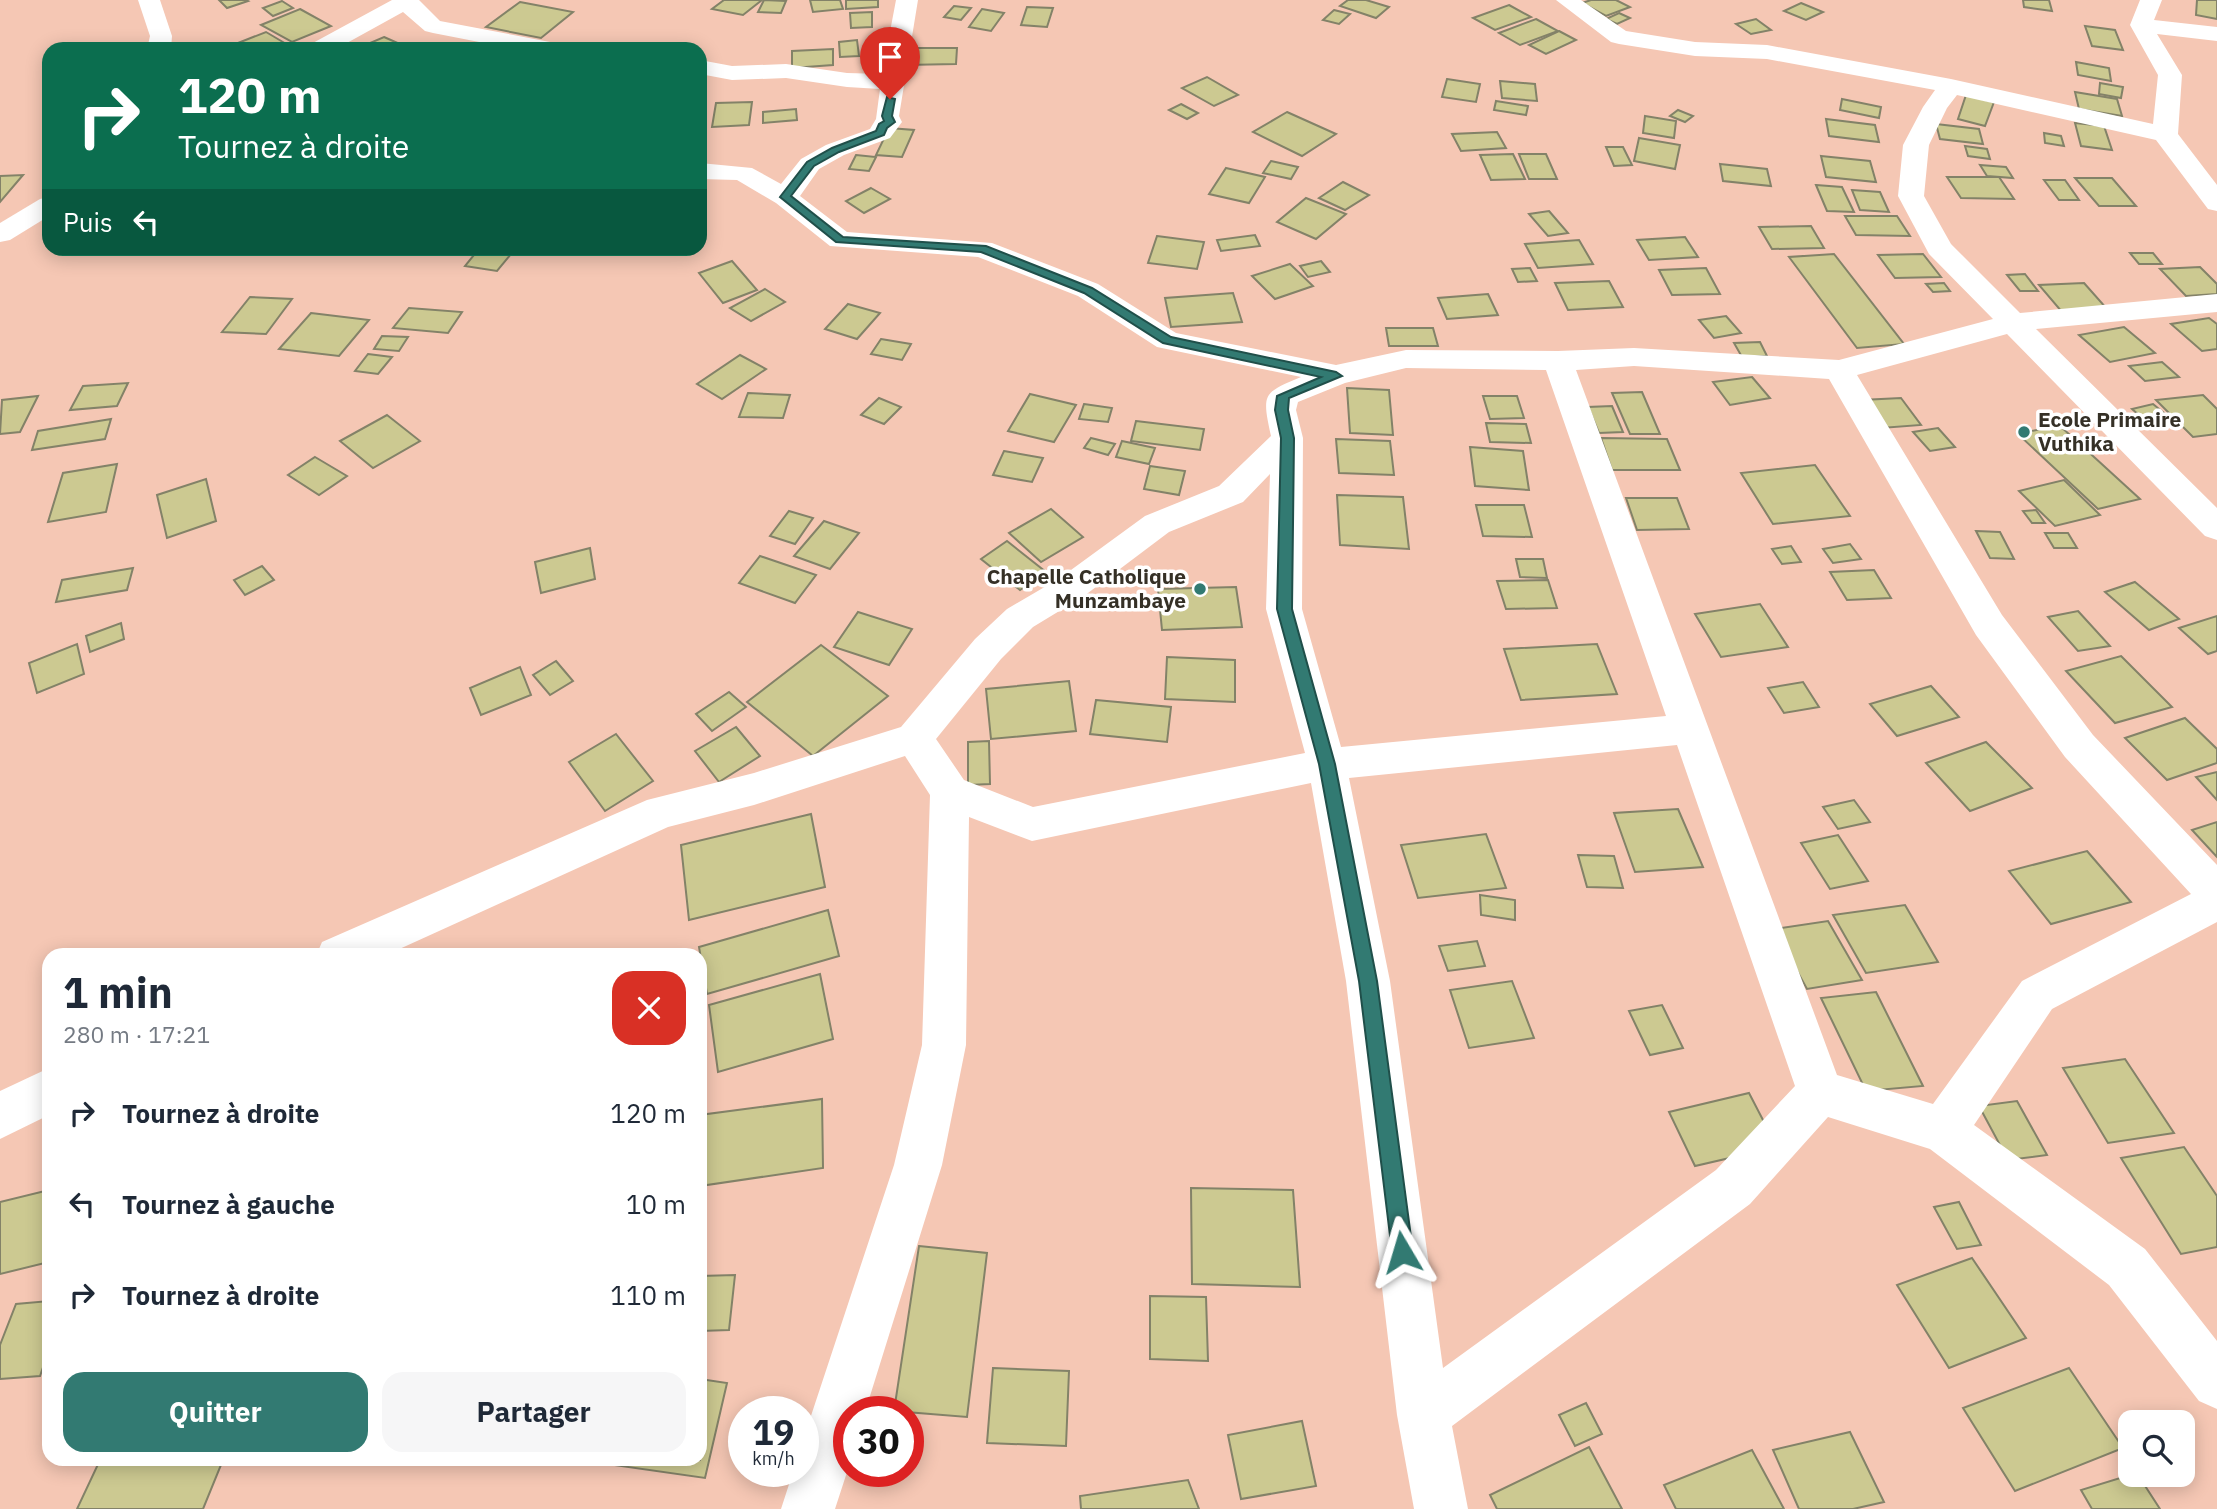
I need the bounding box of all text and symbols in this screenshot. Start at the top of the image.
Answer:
pin [860,27,920,99]
icon: arrive [871,38,909,76]
text: 120 m [178,63,322,126]
icon: right [63,70,154,161]
text: Tournez à droite [178,125,409,167]
icon: left [127,203,165,241]
text: Puis [63,205,113,239]
place label: Ecole Primaire Vuthika [2038,405,2181,457]
marker: Ecole Primaire Vuthika [2016,424,2032,440]
place label: Chapelle Catholique Munzambaye [987,562,1186,614]
marker: Chapelle Catholique Munzambaye [1192,581,1208,597]
text: 1 min [63,965,173,1020]
button: close [612,971,686,1045]
text: 280 m · 17:21 [63,1019,210,1049]
icon: right [63,1094,101,1132]
text: Tournez à droite [122,1096,319,1130]
text: 120 m [610,1096,686,1130]
icon: left [63,1185,101,1223]
text: Tournez à gauche [122,1187,335,1221]
text: 10 m [626,1187,686,1221]
position arrow [1365,1215,1439,1289]
icon: right [63,1276,101,1314]
text: Tournez à droite [122,1278,319,1312]
text: 110 m [610,1278,686,1312]
button: Quitter [63,1372,368,1452]
button: Partager [382,1372,686,1452]
speed limit sign: 30 [833,1396,924,1487]
text: 19 [752,1409,795,1455]
map controls [2118,1410,2195,1487]
button: search [2118,1410,2195,1487]
text: km/h [752,1447,795,1470]

